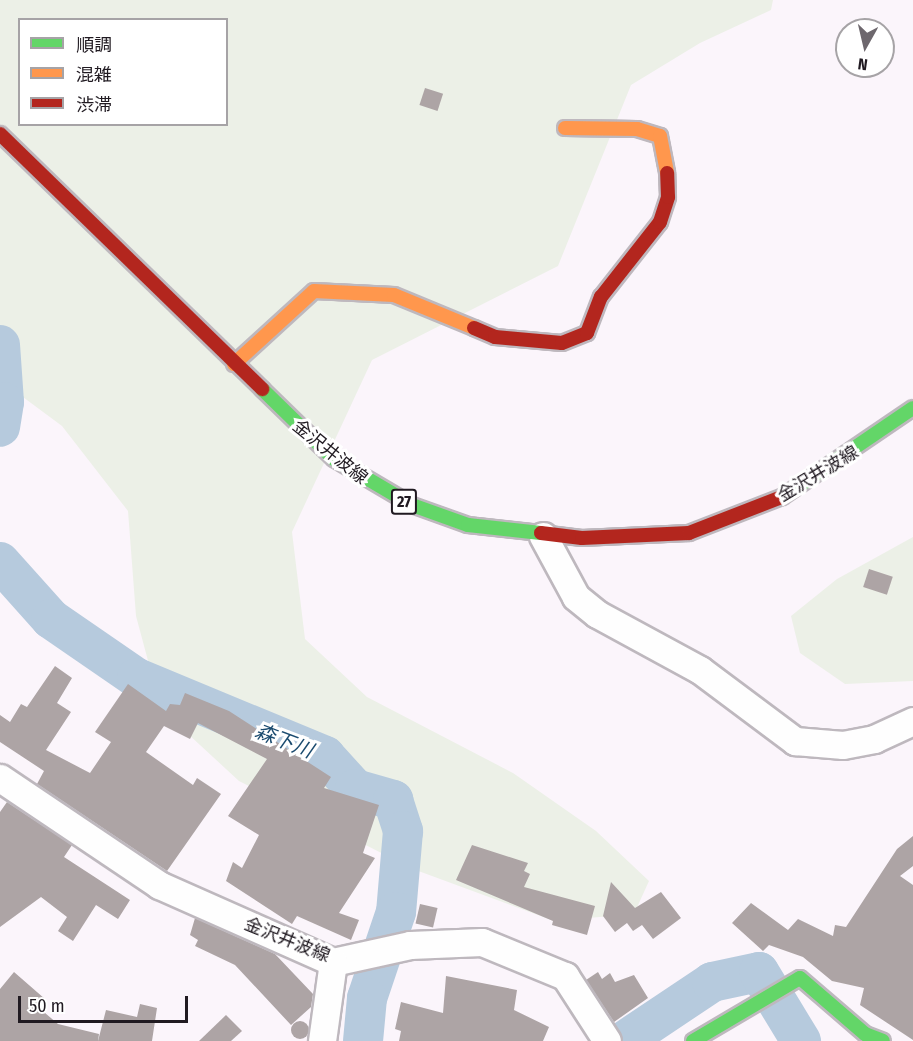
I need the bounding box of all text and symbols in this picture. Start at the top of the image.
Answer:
legend [18,18,228,126]
north arrow [835,18,895,78]
text: 順調 [76,34,112,56]
text: N [857,54,869,74]
text: 混雑 [76,64,112,86]
text: 渋滞 [76,94,112,116]
street label: 金沢井波線 [288,415,372,489]
street label: 金沢井波線 [774,442,862,506]
road number: 27 [390,489,418,515]
water label: 森下川 [252,719,316,763]
street label: 金沢井波線 [241,913,333,967]
scale bar [21,984,190,1022]
text: 50 m [29,995,65,1017]

